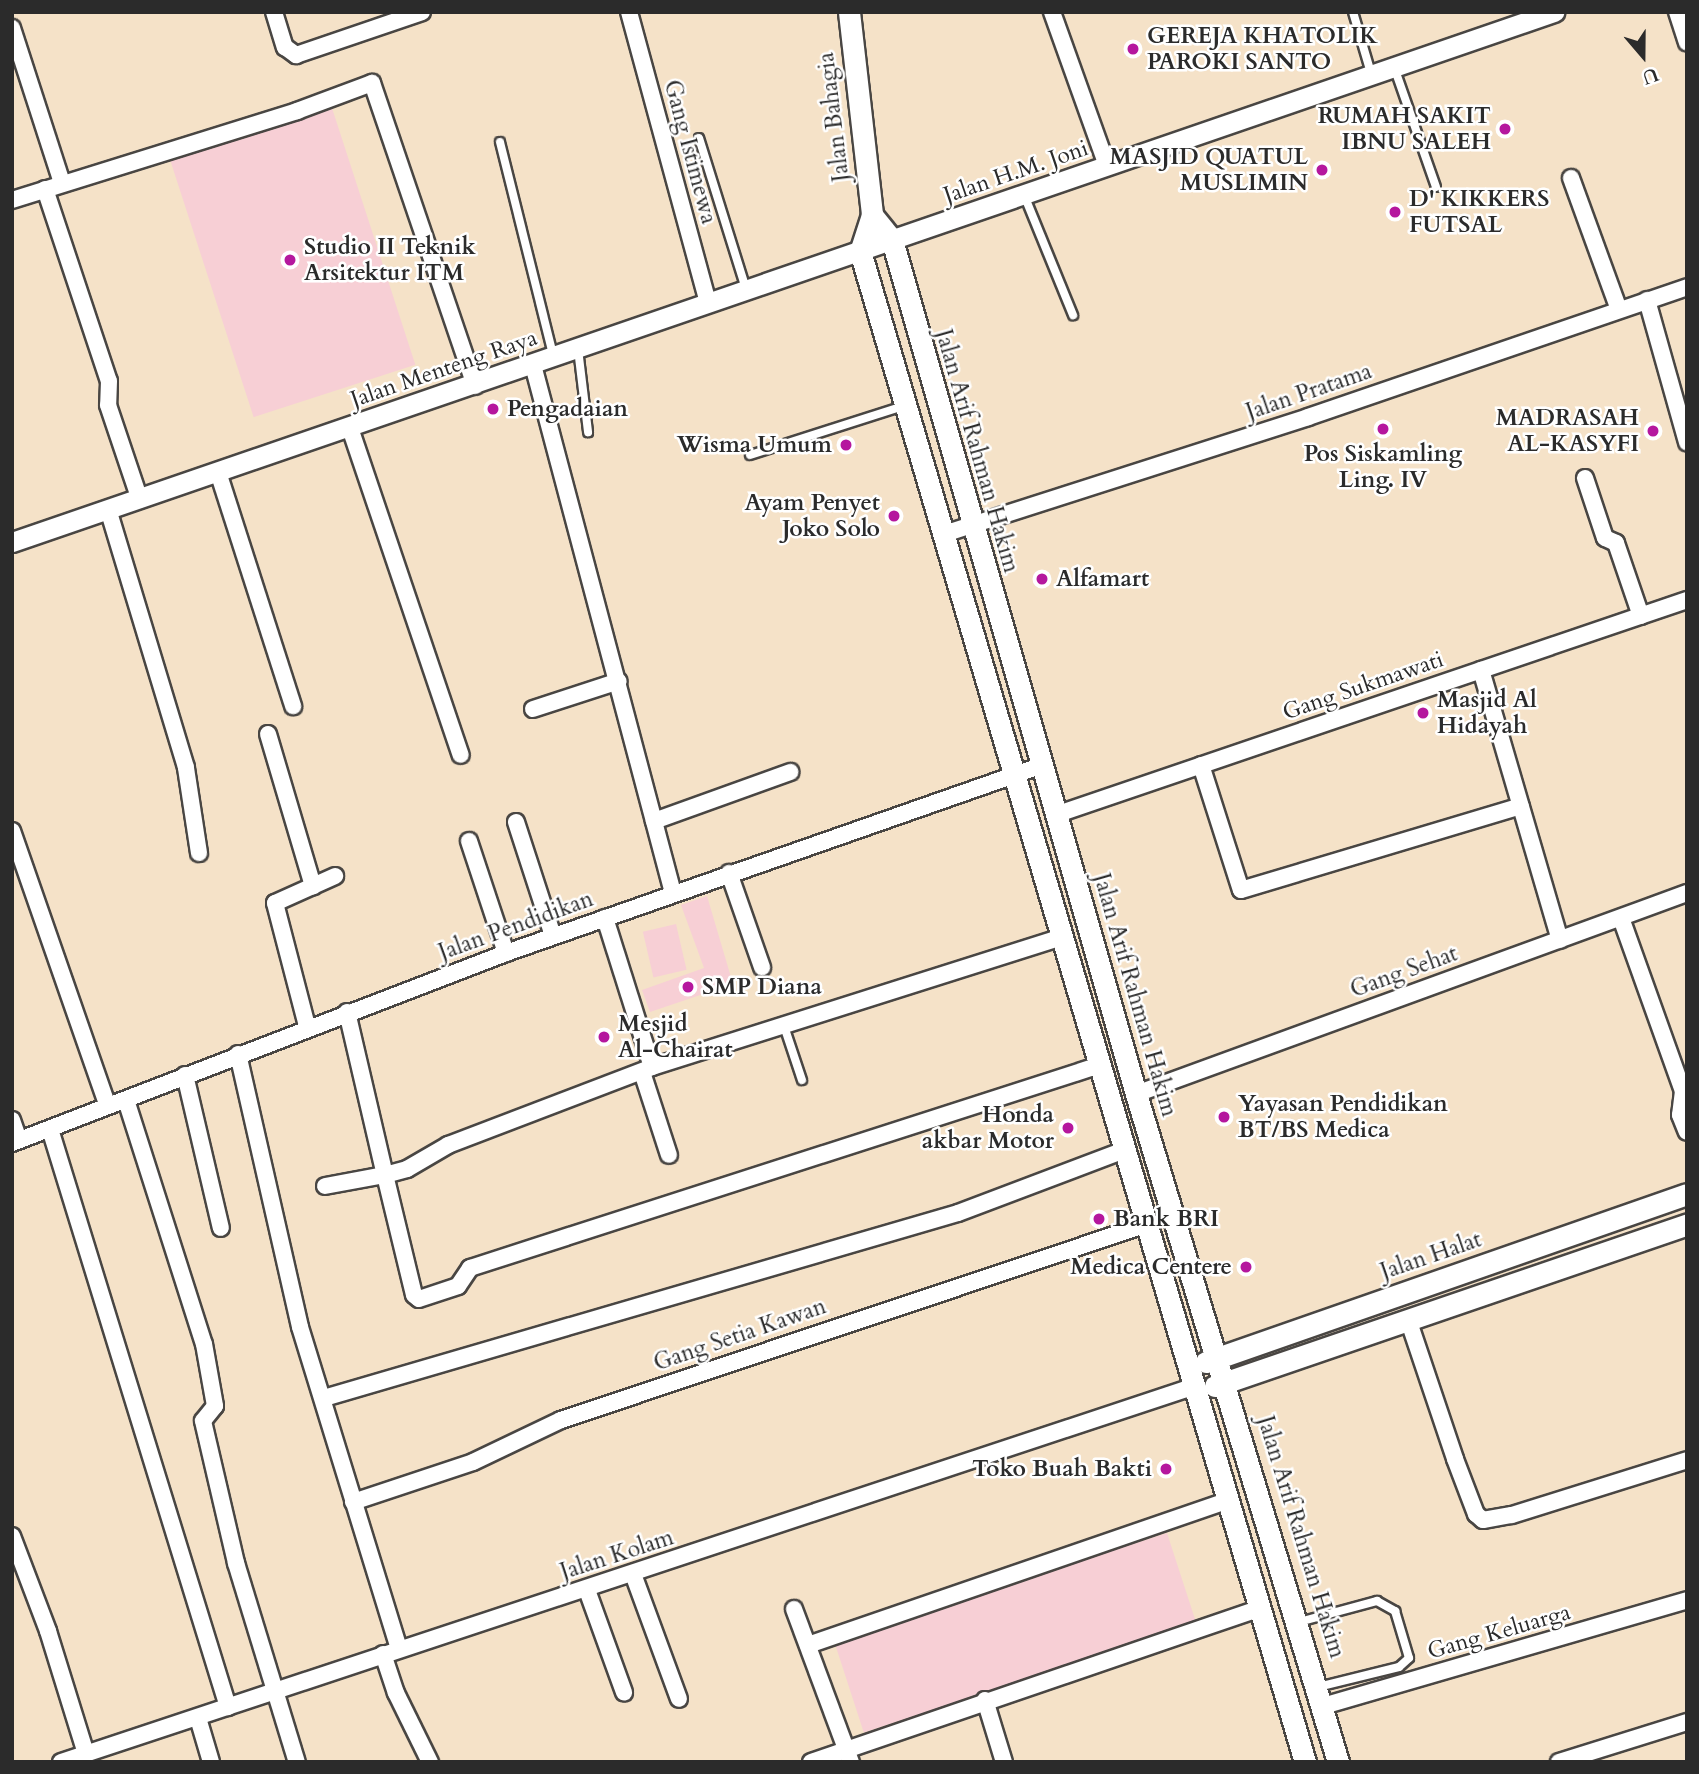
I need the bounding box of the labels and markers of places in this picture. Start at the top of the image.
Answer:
place label: GEREJA KHATOLIK PAROKI SANTO [1147,22,1378,76]
marker: GEREJA KHATOLIK PAROKI SANTO [1125,41,1141,57]
place label: RUMAH SAKIT IBNU SALEH [1318,102,1491,156]
marker: RUMAH SAKIT IBNU SALEH [1497,121,1513,137]
place label: MASJID QUATUL MUSLIMIN [1110,143,1308,197]
marker: MASJID QUATUL MUSLIMIN [1314,162,1330,178]
place label: D' KIKKERS FUTSAL [1409,185,1549,239]
marker: D' KIKKERS FUTSAL [1387,204,1403,220]
place label: Studio II Teknik Arsitektur ITM [304,233,476,287]
marker: Studio II Teknik Arsitektur ITM [282,252,298,268]
place label: Pengadaian [507,395,628,423]
marker: Pengadaian [485,401,501,417]
place label: MADRASAH AL-KASYFI [1496,404,1639,458]
marker: Pos Siskamling Ling. IV [1375,421,1391,437]
marker: MADRASAH AL-KASYFI [1645,423,1661,439]
place label: Wisma Umum [677,431,832,459]
marker: Wisma Umum [838,437,854,453]
place label: Pos Siskamling Ling. IV [1304,440,1462,494]
place label: Ayam Penyet Joko Solo [744,489,880,543]
marker: Ayam Penyet Joko Solo [886,508,902,524]
place label: Alfamart [1056,565,1149,593]
marker: Alfamart [1034,571,1050,587]
place label: Masjid Al Hidayah [1437,686,1537,740]
marker: Masjid Al Hidayah [1415,705,1431,721]
place label: SMP Diana [702,973,822,1001]
marker: SMP Diana [680,979,696,995]
place label: Mesjid Al-Chairat [618,1010,732,1064]
marker: Mesjid Al-Chairat [596,1029,612,1045]
place label: Yayasan Pendidikan BT/BS Medica [1238,1090,1448,1144]
place label: Honda akbar Motor [922,1101,1054,1155]
marker: Yayasan Pendidikan BT/BS Medica [1216,1109,1232,1125]
marker: Honda akbar Motor [1060,1120,1076,1136]
place label: Bank BRI [1113,1205,1219,1233]
marker: Bank BRI [1091,1211,1107,1227]
place label: Medica Centere [1070,1253,1232,1281]
marker: Medica Centere [1238,1259,1254,1275]
place label: Toko Buah Bakti [972,1455,1152,1483]
marker: Toko Buah Bakti [1158,1461,1174,1477]

